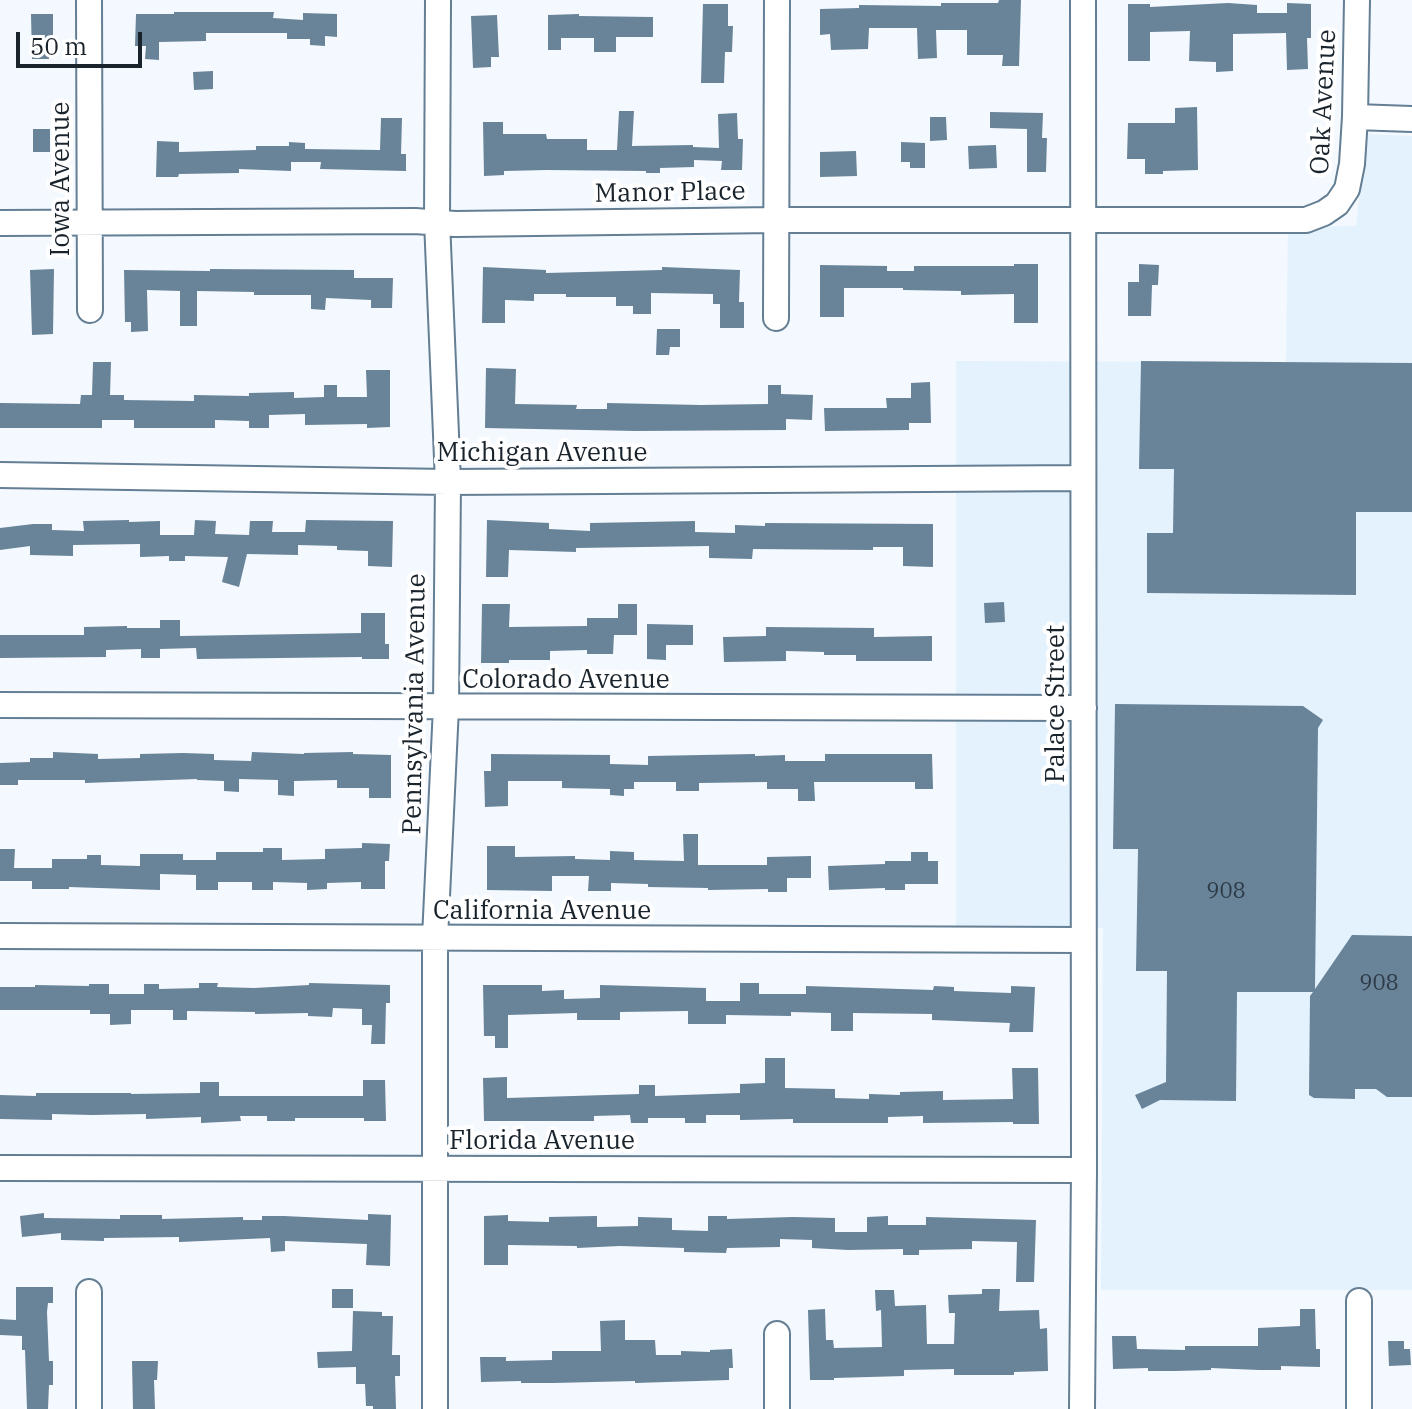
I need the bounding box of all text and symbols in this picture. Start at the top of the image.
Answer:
scale bar [20,16,146,66]
street label: Oak Avenue [1305,29,1343,175]
text: 50 m [30,30,87,62]
street label: Iowa Avenue [45,101,77,257]
street label: Manor Place [594,176,746,210]
street label: Michigan Avenue [437,437,647,469]
street label: Pennsylvania Avenue [397,573,433,835]
street label: Palace Street [1040,625,1072,783]
street label: Colorado Avenue [462,664,670,696]
house number: 908 [1206,879,1246,905]
street label: California Avenue [433,895,651,927]
house number: 908 [1359,971,1399,997]
street label: Florida Avenue [449,1125,635,1157]

